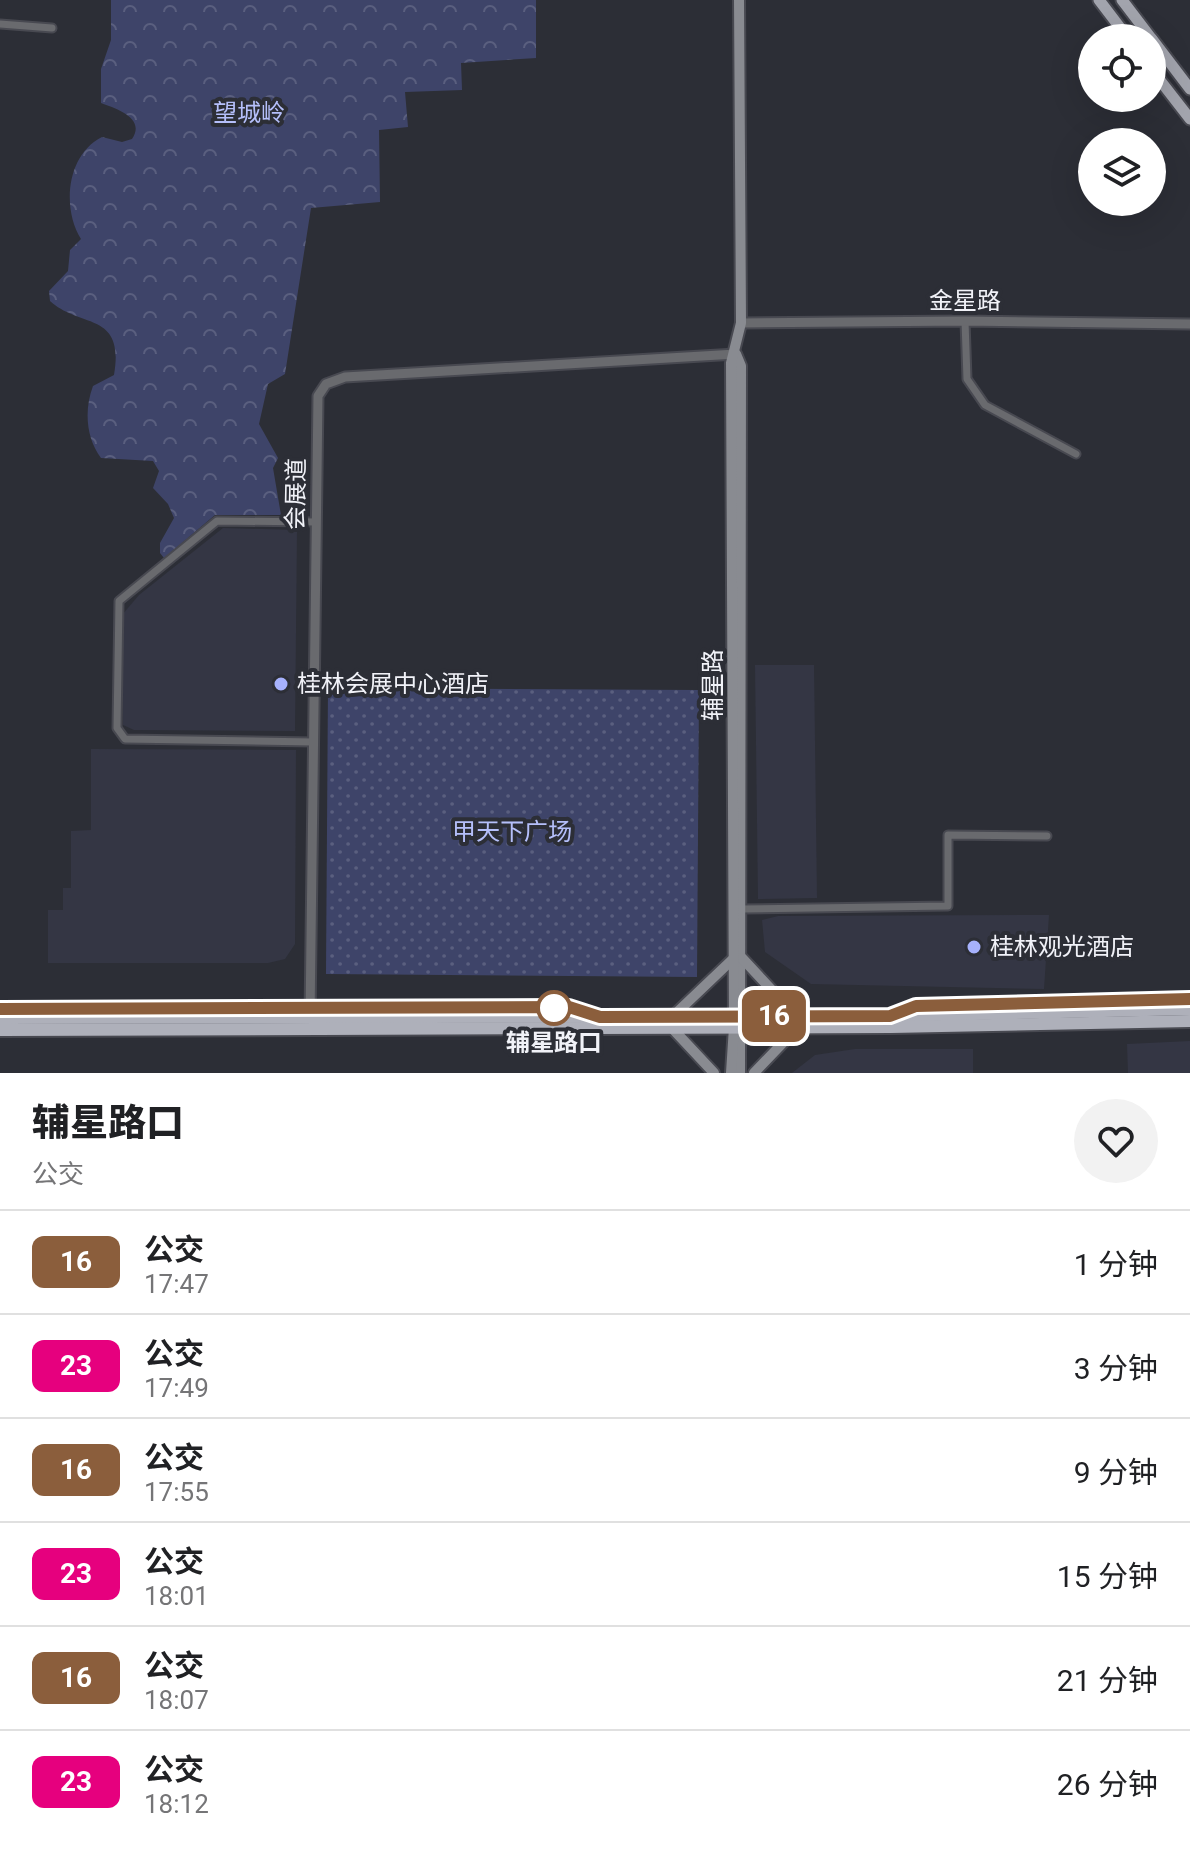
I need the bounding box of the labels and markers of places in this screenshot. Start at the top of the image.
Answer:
place label: 桂林会展中心酒店 [297,670,489,698]
marker: 桂林会展中心酒店 [272,675,290,693]
place label: 桂林观光酒店 [990,933,1134,961]
marker: 桂林观光酒店 [965,938,983,956]
marker: 辅星路口 [537,991,571,1025]
place label: 辅星路口 [506,1029,602,1057]

